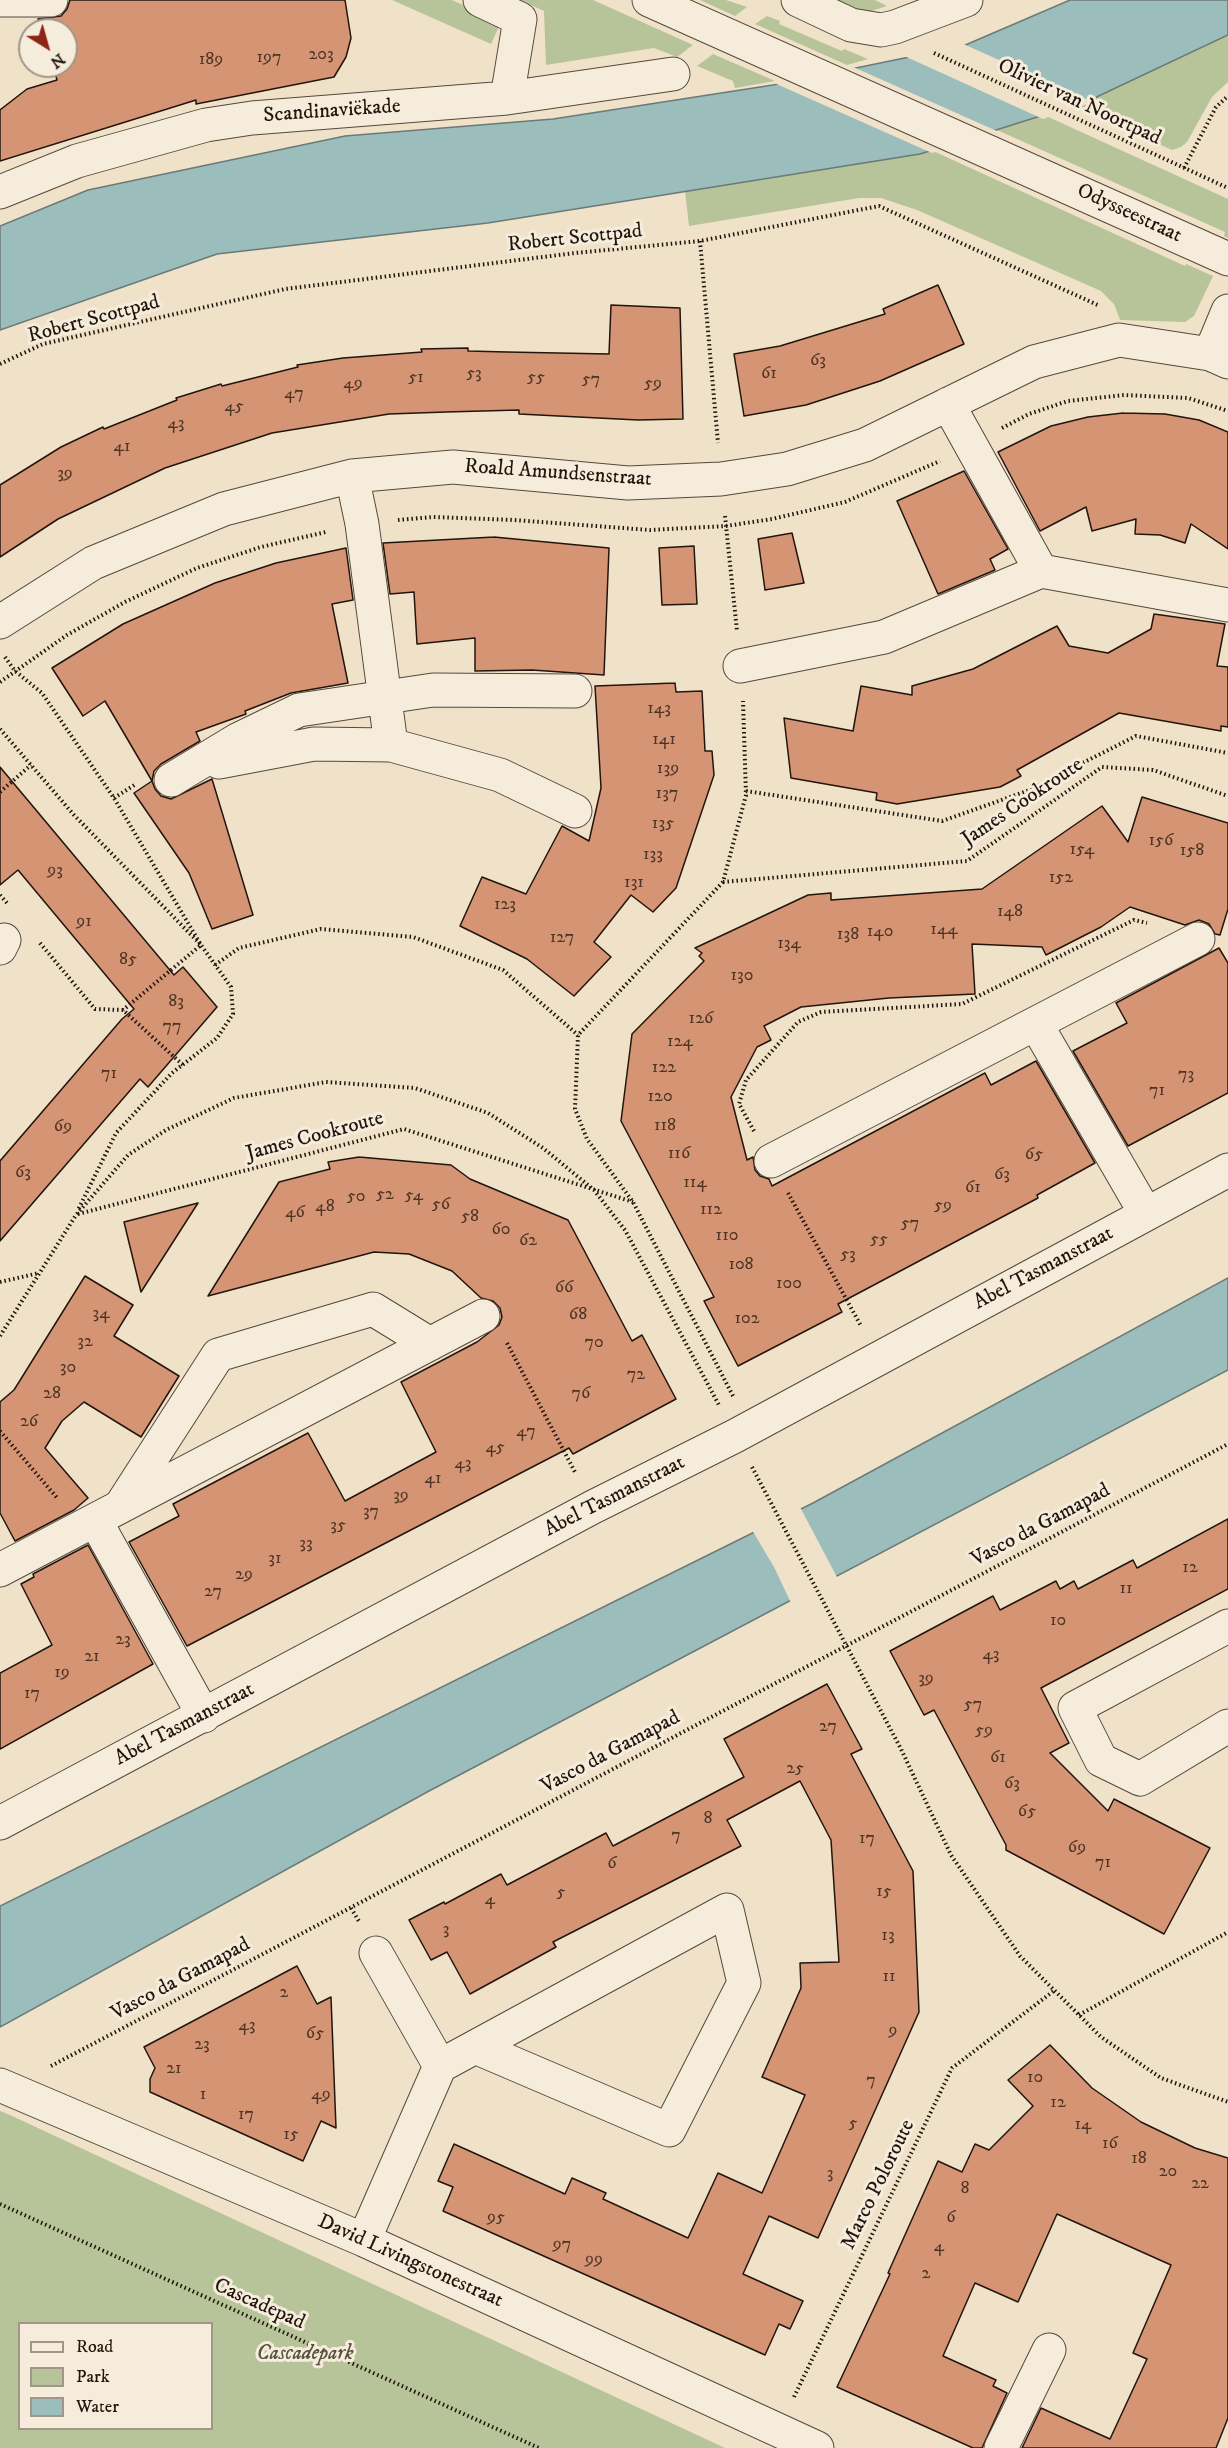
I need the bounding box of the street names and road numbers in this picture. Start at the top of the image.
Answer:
street label: Olivier van Noortpad [993,54,1165,152]
street label: Scandinaviëkade [263,95,401,129]
street label: Odysseestraat [1073,179,1185,249]
street label: Robert Scottpad [506,219,644,259]
street label: Robert Scottpad [25,290,163,350]
street label: Roald Amundsenstraat [464,455,652,493]
street label: James Cookroute [957,753,1089,853]
street label: James Cookroute [244,1107,386,1167]
street label: Abel Tasmanstraat [970,1222,1118,1316]
street label: Abel Tasmanstraat [540,1451,690,1543]
street label: Vasco da Gamapad [967,1479,1115,1573]
street label: Abel Tasmanstraat [111,1678,259,1772]
street label: Vasco da Gamapad [537,1706,685,1800]
street label: Vasco da Gamapad [107,1933,255,2027]
street label: Marco Poloroute [837,2116,921,2254]
street label: David Livingstonestraat [313,2210,507,2314]
street label: Cascadepad [210,2274,308,2336]

